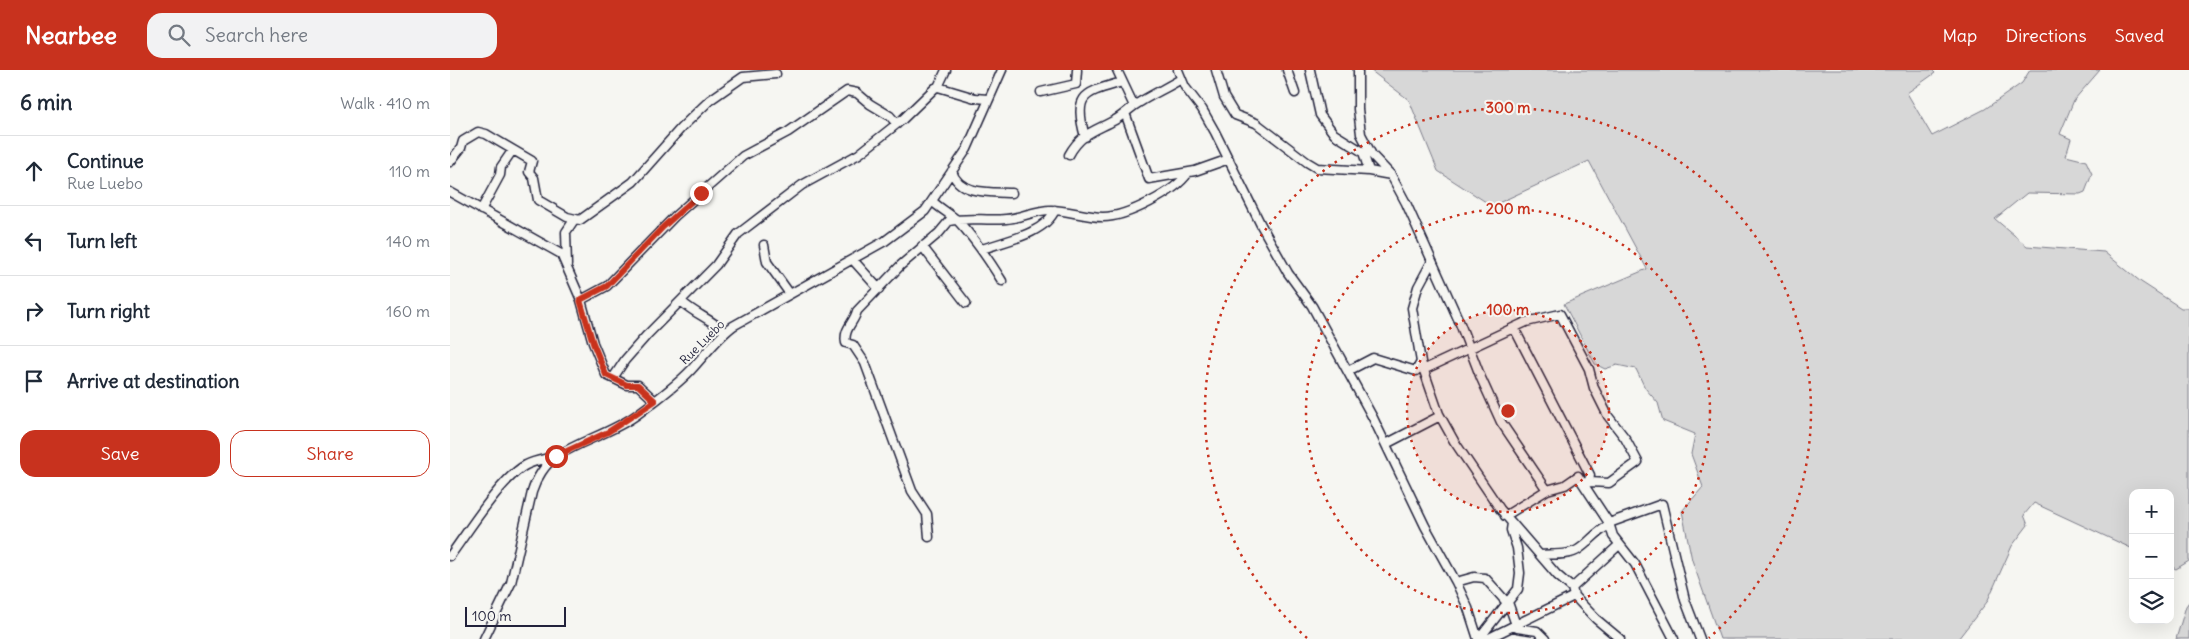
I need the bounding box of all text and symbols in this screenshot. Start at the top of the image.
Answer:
search box [147,13,497,58]
text: Nearbee [25,20,117,50]
icon: search [165,21,193,49]
text: Search here [205,23,308,47]
text: Map [1942,24,1977,47]
text: Directions [2005,24,2087,47]
text: Saved [2115,24,2164,47]
text: 6 min [20,89,72,116]
text: Walk · 410 m [340,93,430,113]
text: 300 m [1486,98,1531,117]
text: Continue [67,149,144,173]
icon: ahead [20,157,48,185]
text: 110 m [389,161,430,181]
text: Rue Luebo [67,173,143,193]
route end [690,182,713,205]
text: 200 m [1486,199,1530,218]
icon: left [20,227,48,255]
text: Turn left [67,229,137,253]
text: 140 m [386,231,430,251]
icon: right [20,297,48,325]
text: Turn right [67,299,150,323]
text: 100 m [1487,300,1529,319]
text: 160 m [386,301,430,321]
street label: Rue Luebo [677,316,728,367]
icon: arrive [20,367,48,395]
text: Arrive at destination [67,369,240,393]
centre of rings [1499,402,1517,420]
button: Save [20,430,220,477]
button: Share [230,430,430,477]
route start [545,445,568,468]
map controls [2129,489,2174,624]
button: + [2129,489,2174,534]
button: − [2129,534,2174,579]
button: layers [2129,579,2174,624]
scale bar [465,604,566,627]
text: 100 m [472,607,512,625]

